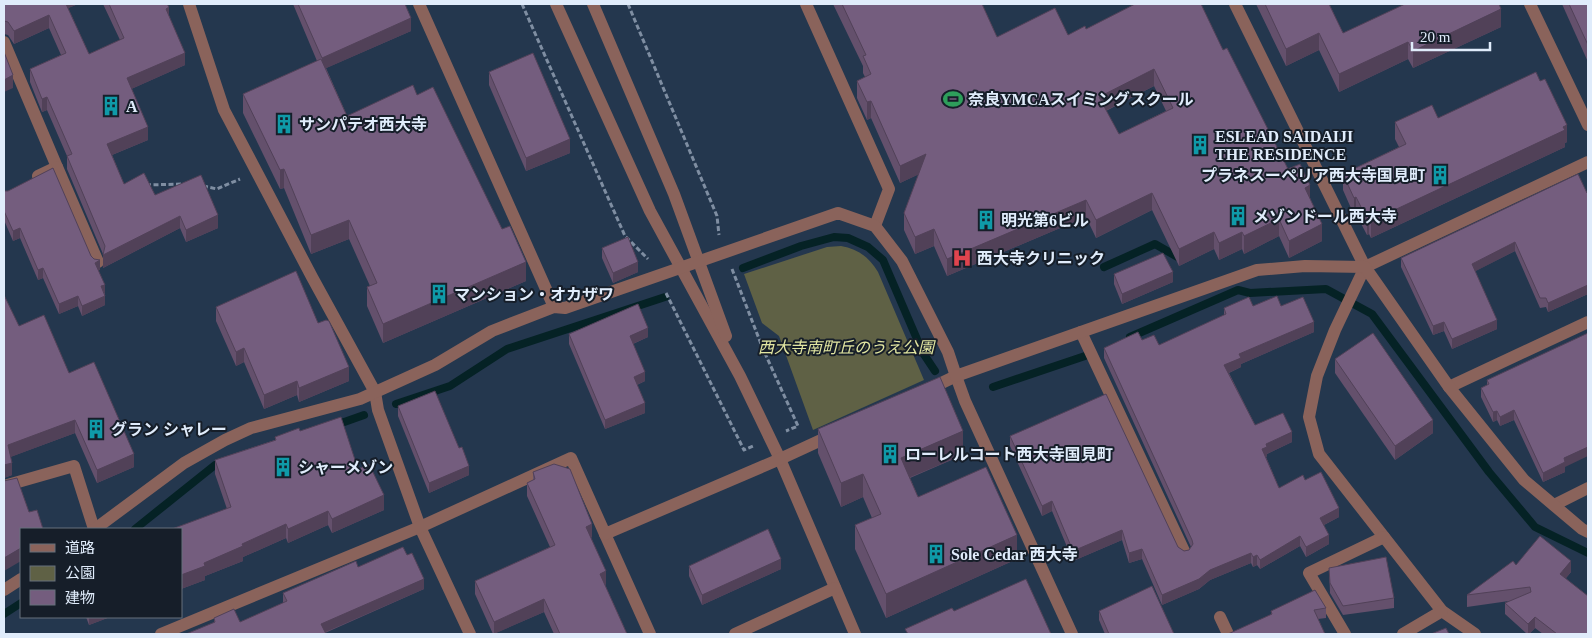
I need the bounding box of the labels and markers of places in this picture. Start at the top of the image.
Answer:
sports icon: 奈良YMCAスイミングスクール [942,88,964,110]
place label: 奈良YMCAスイミングスクール [968,90,1194,108]
building icon: A [100,95,122,117]
place label: A [126,98,138,115]
building icon: サンパテオ西大寺 [273,113,295,135]
place label: サンパテオ西大寺 [299,116,427,133]
place label: ESLEAD SAIDAIJI THE RESIDENCE [1215,128,1353,163]
building icon: ESLEAD SAIDAIJI THE RESIDENCE [1189,134,1211,156]
building icon: プラネスーペリア西大寺国見町 [1429,164,1451,186]
place label: プラネスーペリア西大寺国見町 [1201,167,1425,184]
building icon: メゾンドール西大寺 [1227,205,1249,227]
place label: メゾンドール西大寺 [1253,208,1397,225]
building icon: 明光第6ビル [975,209,997,231]
place label: 明光第6ビル [1001,212,1089,229]
hospital icon: 西大寺クリニック [951,247,973,269]
place label: 西大寺クリニック [977,250,1105,267]
building icon: マンション・オカザワ [428,283,450,305]
place label: マンション・オカザワ [454,286,614,303]
building icon: グラン シャレー [85,418,107,440]
place label: グラン シャレー [111,420,227,438]
building icon: ローレルコート西大寺国見町 [879,443,901,465]
place label: ローレルコート西大寺国見町 [905,446,1113,463]
building icon: シャーメゾン [272,456,294,478]
place label: シャーメゾン [298,459,393,476]
building icon: Sole Cedar 西大寺 [925,543,947,565]
place label: Sole Cedar 西大寺 [951,546,1078,563]

